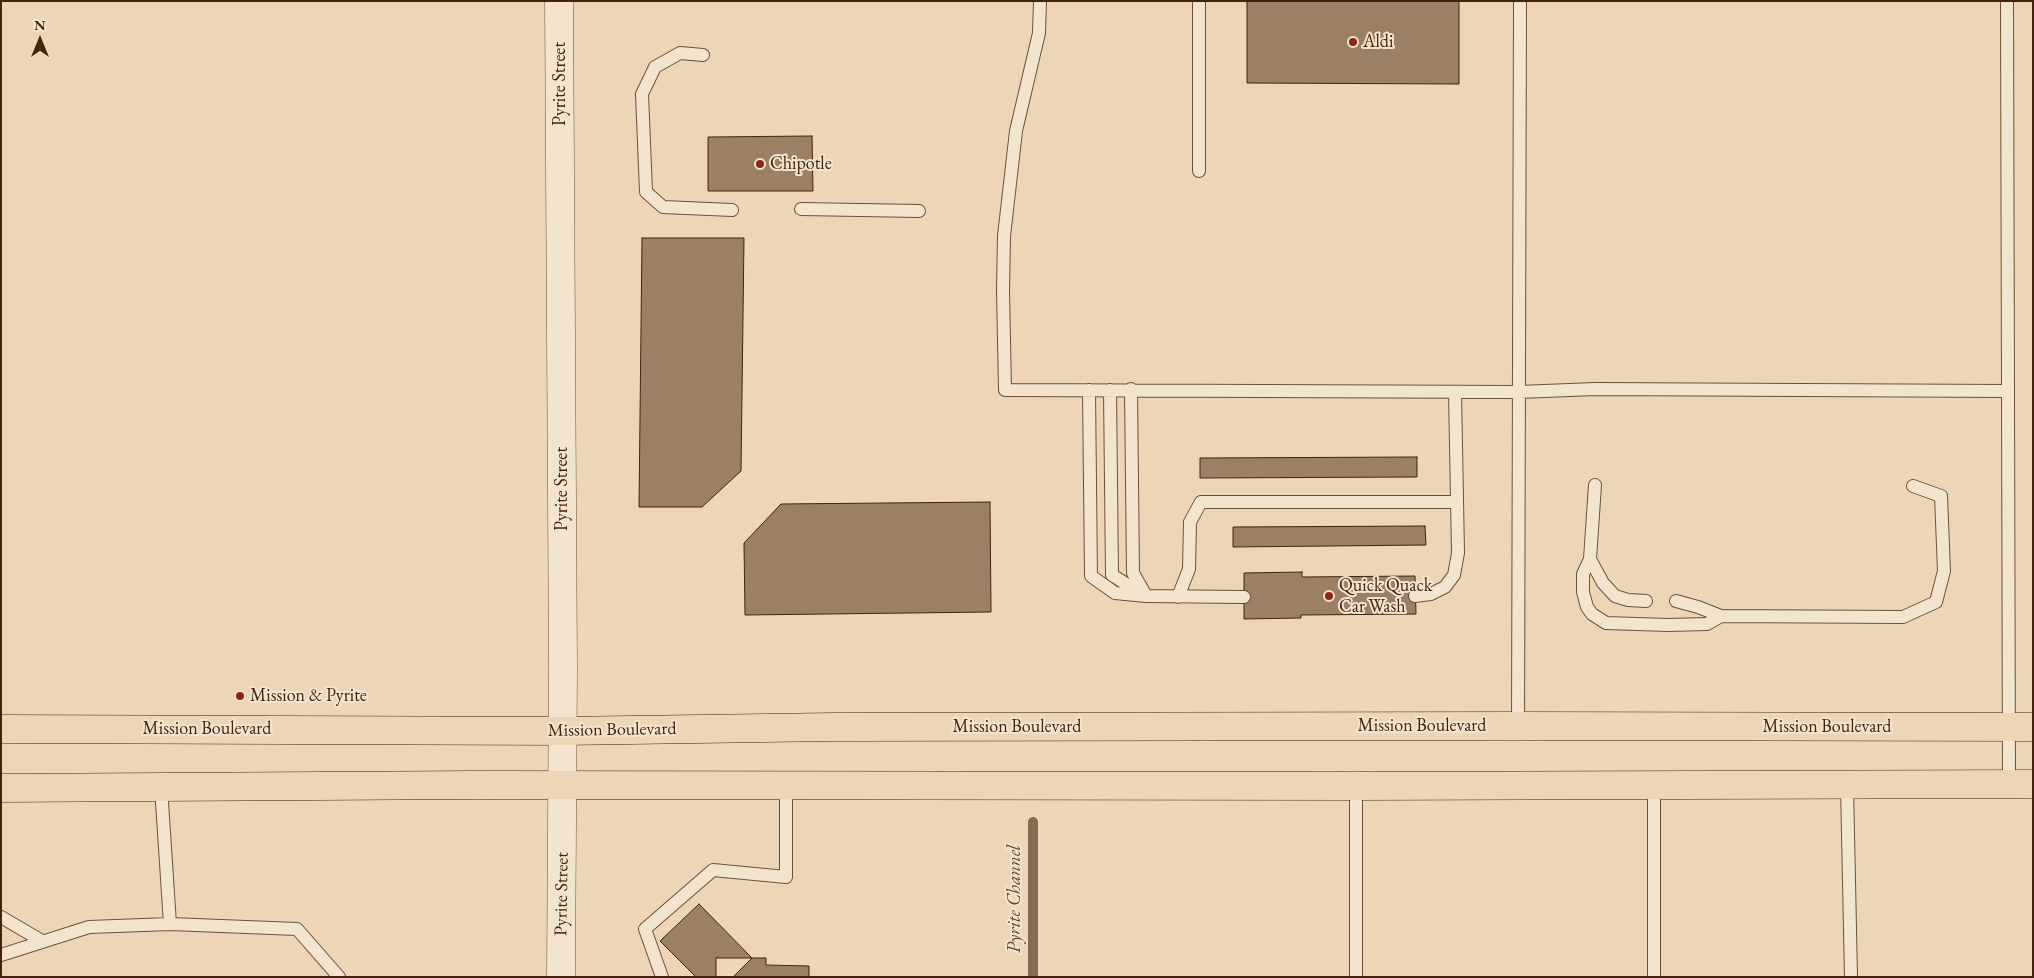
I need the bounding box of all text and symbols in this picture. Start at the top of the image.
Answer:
north arrow [15,15,65,65]
text: N [34,16,46,34]
place label: Aldi [1363,31,1393,53]
marker: Aldi [1347,36,1359,48]
street label: Pyrite Street [549,42,571,126]
place label: Chipotle [770,153,832,175]
marker: Chipotle [754,158,766,170]
street label: Pyrite Street [551,447,573,531]
place label: Quick Quack Car Wash [1339,575,1432,618]
marker: Quick Quack Car Wash [1323,590,1335,602]
place label: Mission & Pyrite [250,685,367,707]
marker: Mission & Pyrite [234,690,246,702]
street label: Mission Boulevard [1358,715,1486,737]
street label: Mission Boulevard [953,716,1081,738]
street label: Mission Boulevard [1763,716,1891,738]
street label: Mission Boulevard [143,718,271,740]
street label: Mission Boulevard [547,718,677,742]
water label: Pyrite Channel [1004,845,1026,953]
street label: Pyrite Street [550,852,574,936]

